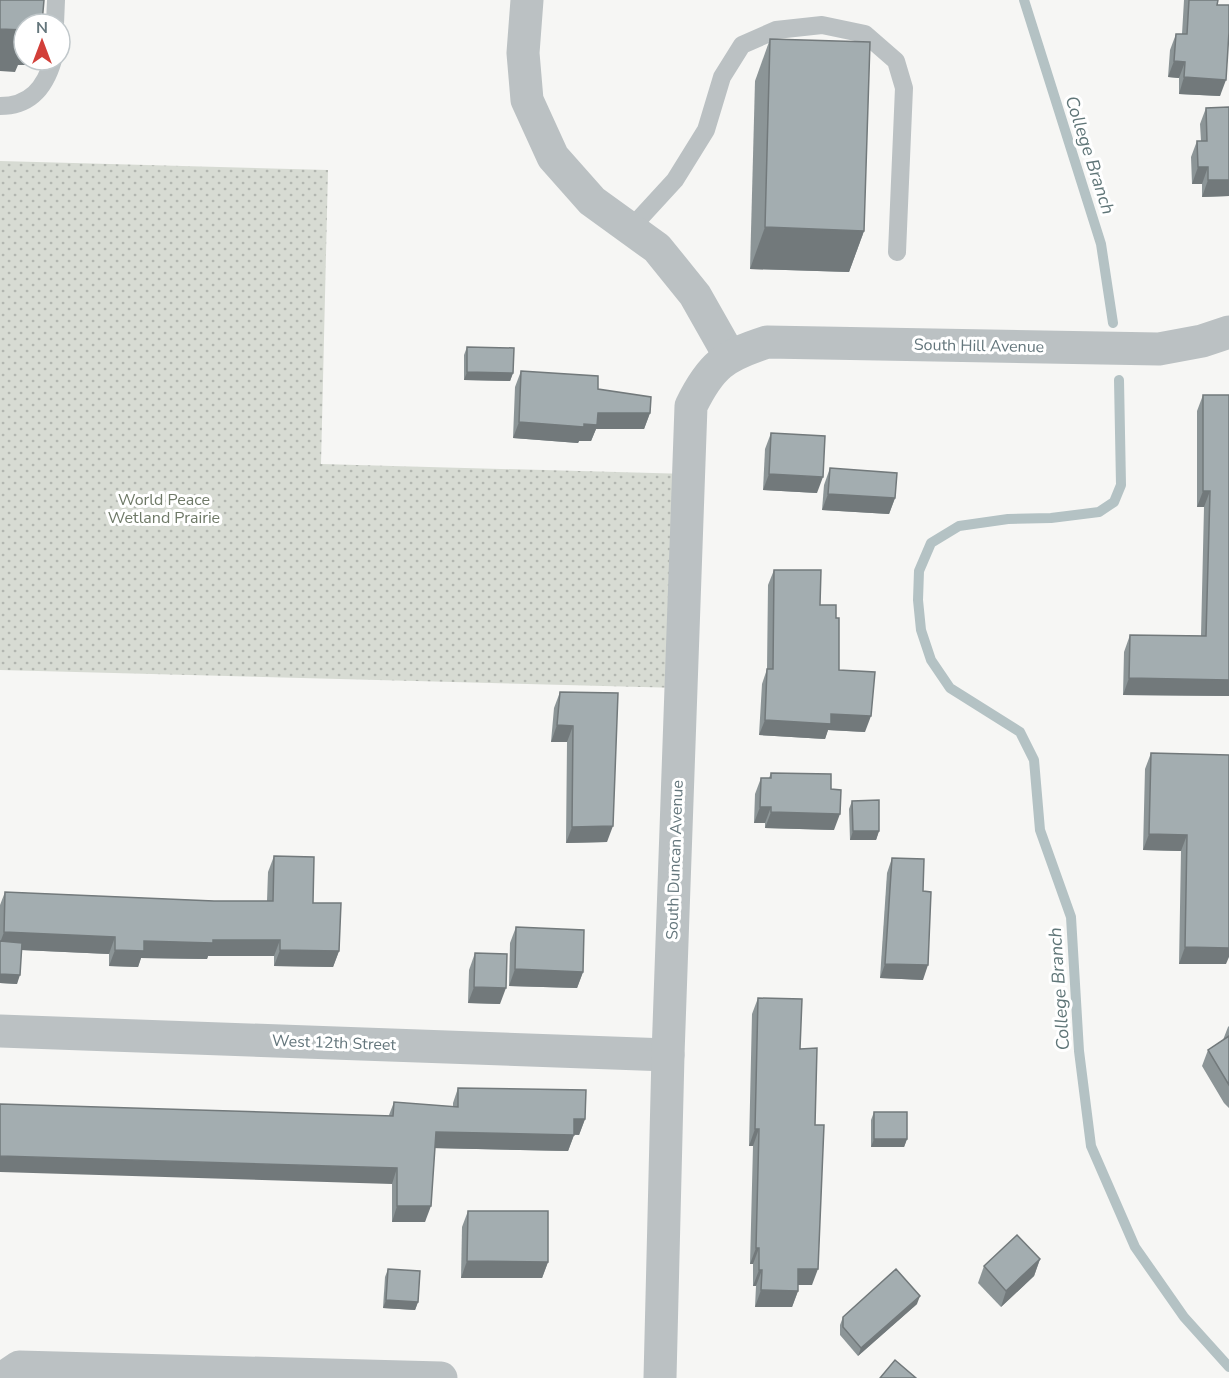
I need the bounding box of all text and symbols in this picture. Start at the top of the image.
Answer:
north arrow [12,12,72,72]
text: N [36,17,48,39]
water label: College Branch [1060,93,1120,217]
street label: South Hill Avenue [914,334,1044,358]
park label: World Peace Wetland Prairie [108,489,220,529]
street label: South Duncan Avenue [661,780,689,940]
water label: College Branch [1043,927,1075,1051]
street label: West 12th Street [272,1030,397,1056]

